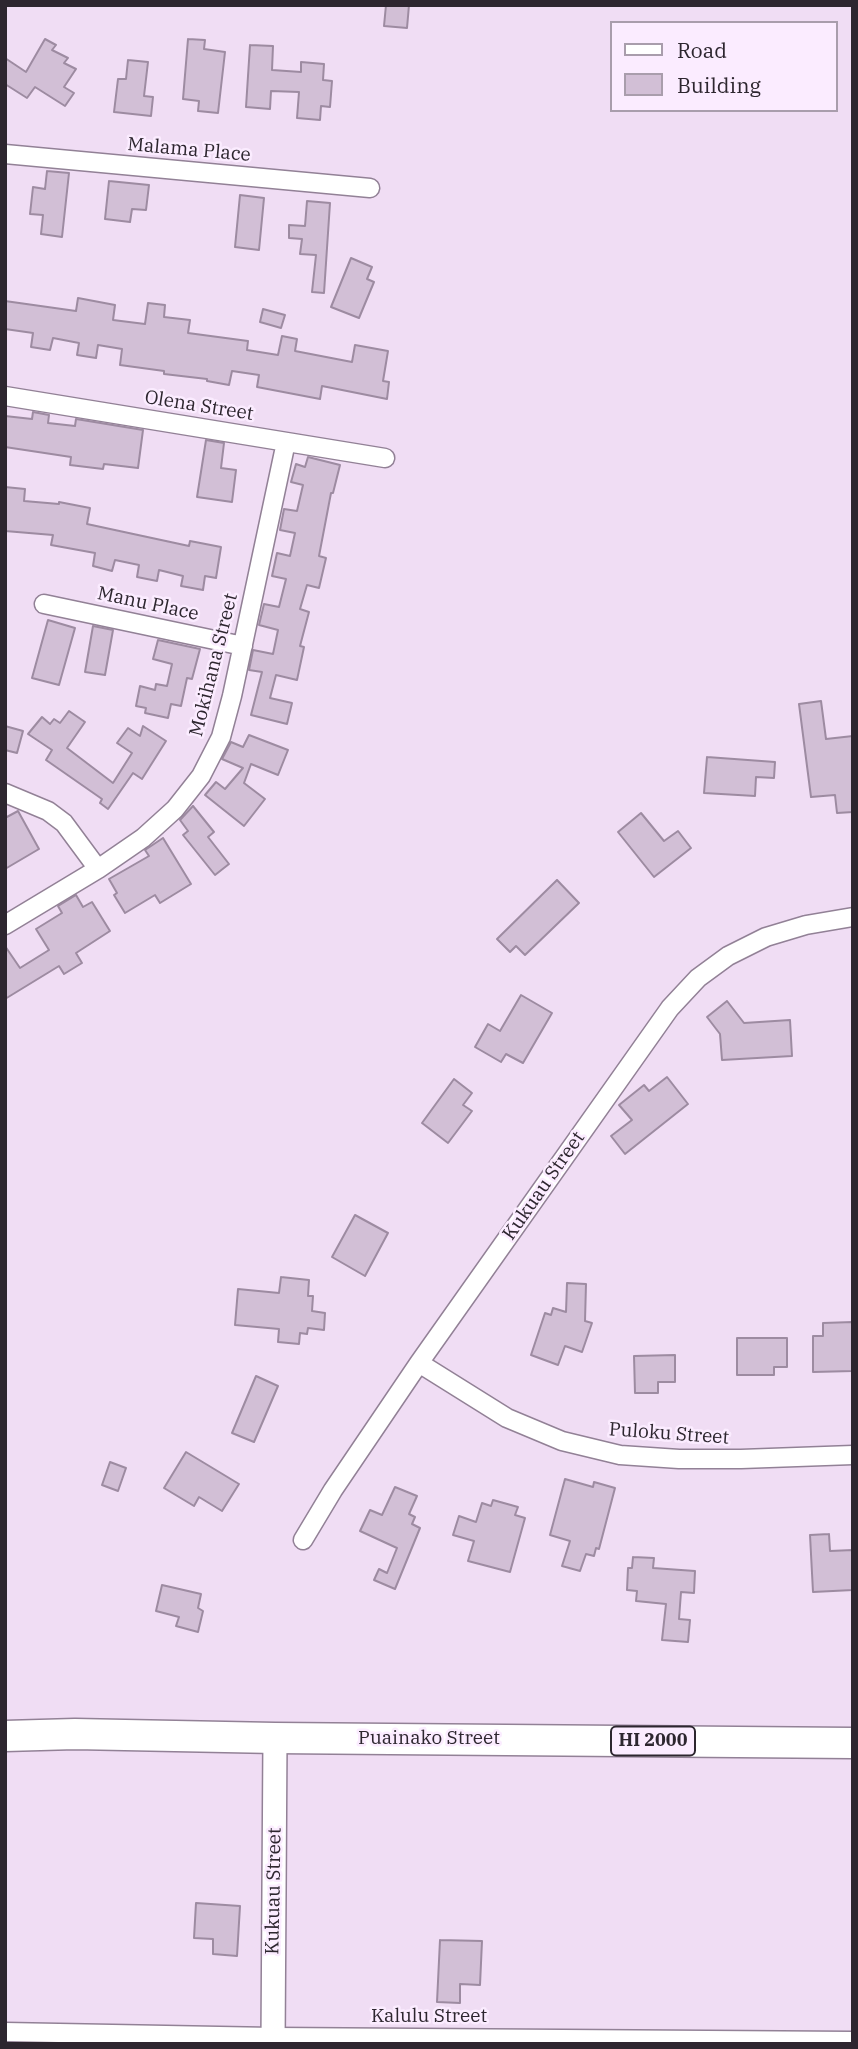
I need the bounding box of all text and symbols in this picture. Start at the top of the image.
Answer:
legend [610,21,837,112]
text: Road [677,36,727,64]
text: Building [677,71,761,99]
street label: Malama Place [126,133,252,167]
street label: Olena Street [143,386,255,426]
street label: Manu Place [95,582,201,626]
street label: Mokihana Street [185,591,243,739]
street label: Kukuau Street [498,1127,590,1245]
street label: Puloku Street [608,1418,730,1450]
road number: HI 2000 [611,1726,695,1756]
street label: Puainako Street [358,1728,500,1750]
street label: Kukuau Street [261,1827,287,1955]
street label: Kalulu Street [371,2006,487,2028]

